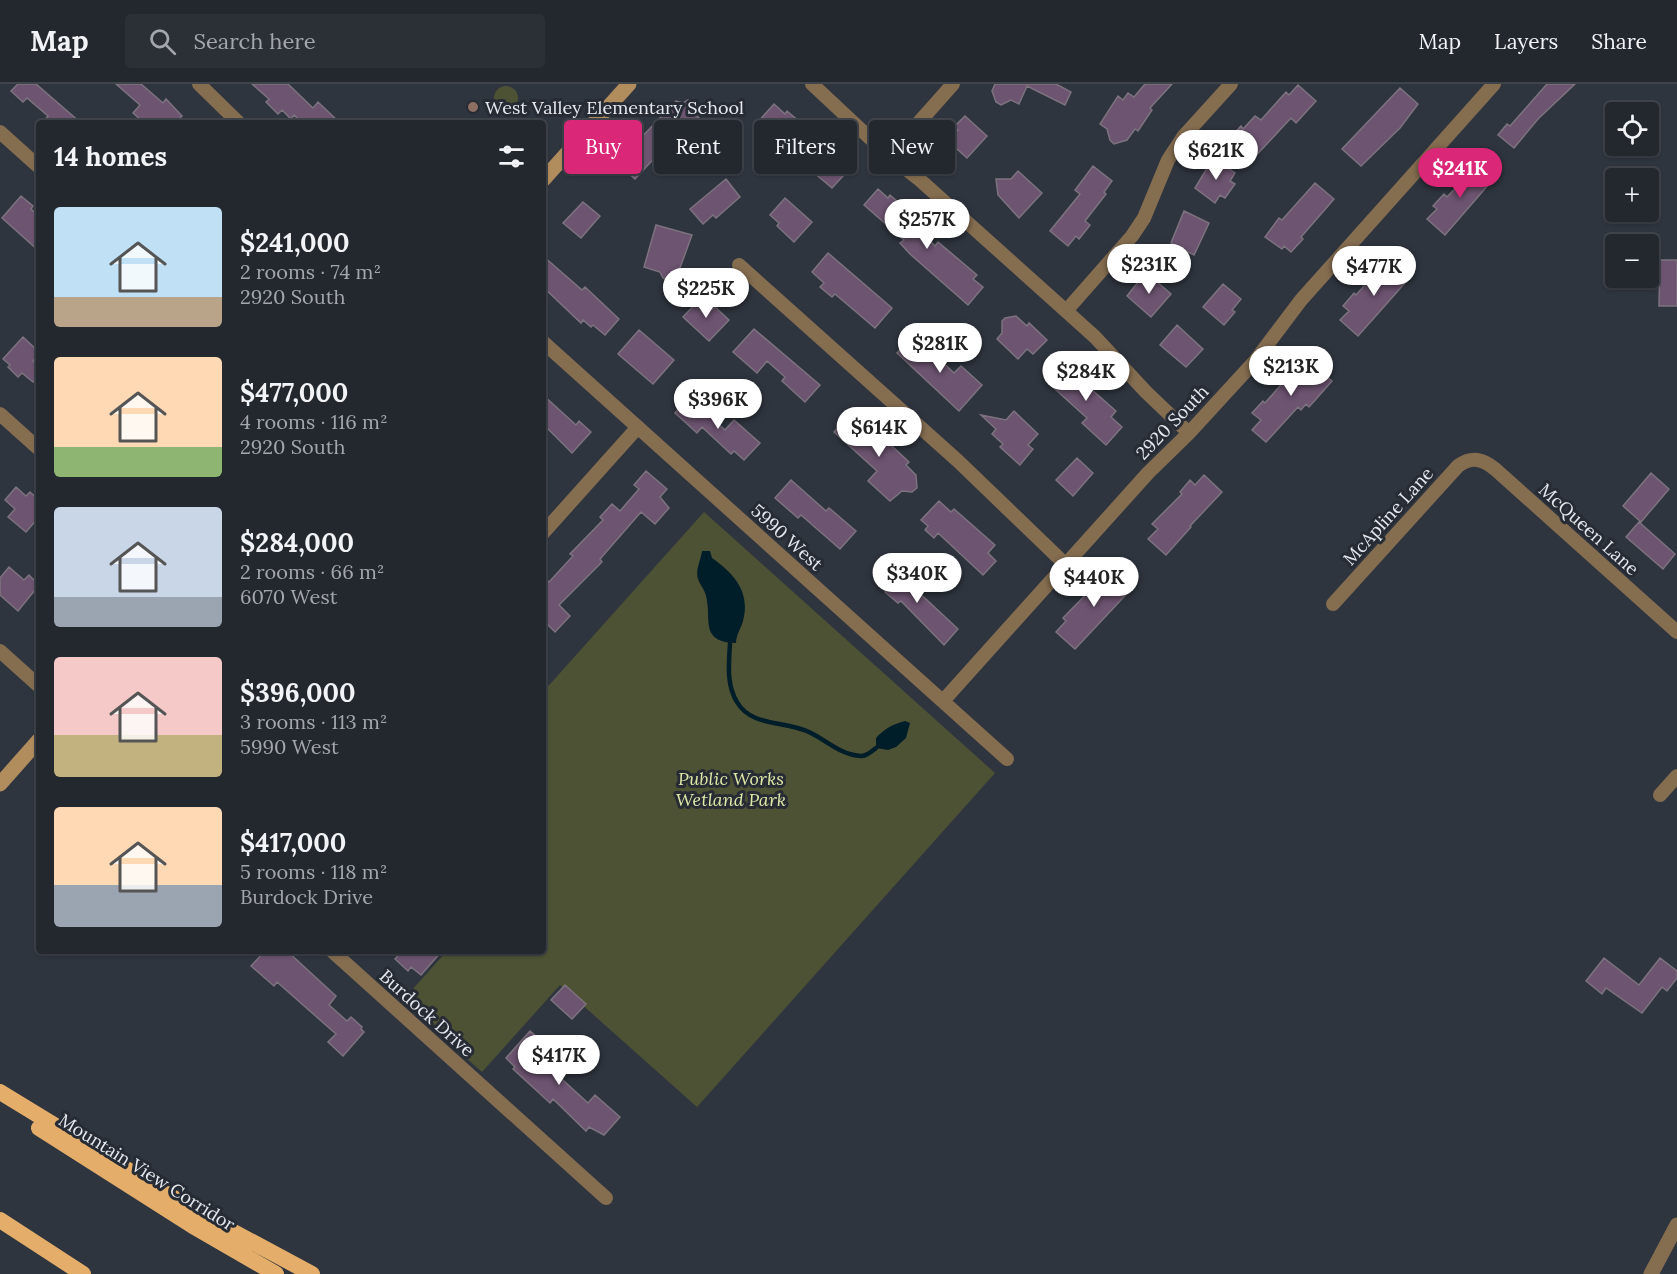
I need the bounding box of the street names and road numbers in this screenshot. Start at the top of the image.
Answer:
street label: 2920 South [1131,380,1213,464]
street label: McApline Lane [1338,462,1438,570]
street label: McQueen Lane [1534,478,1644,580]
street label: 5990 West [746,499,828,575]
street label: Burdock Drive [375,964,479,1062]
street label: Mountain View Corridor [55,1108,240,1236]

